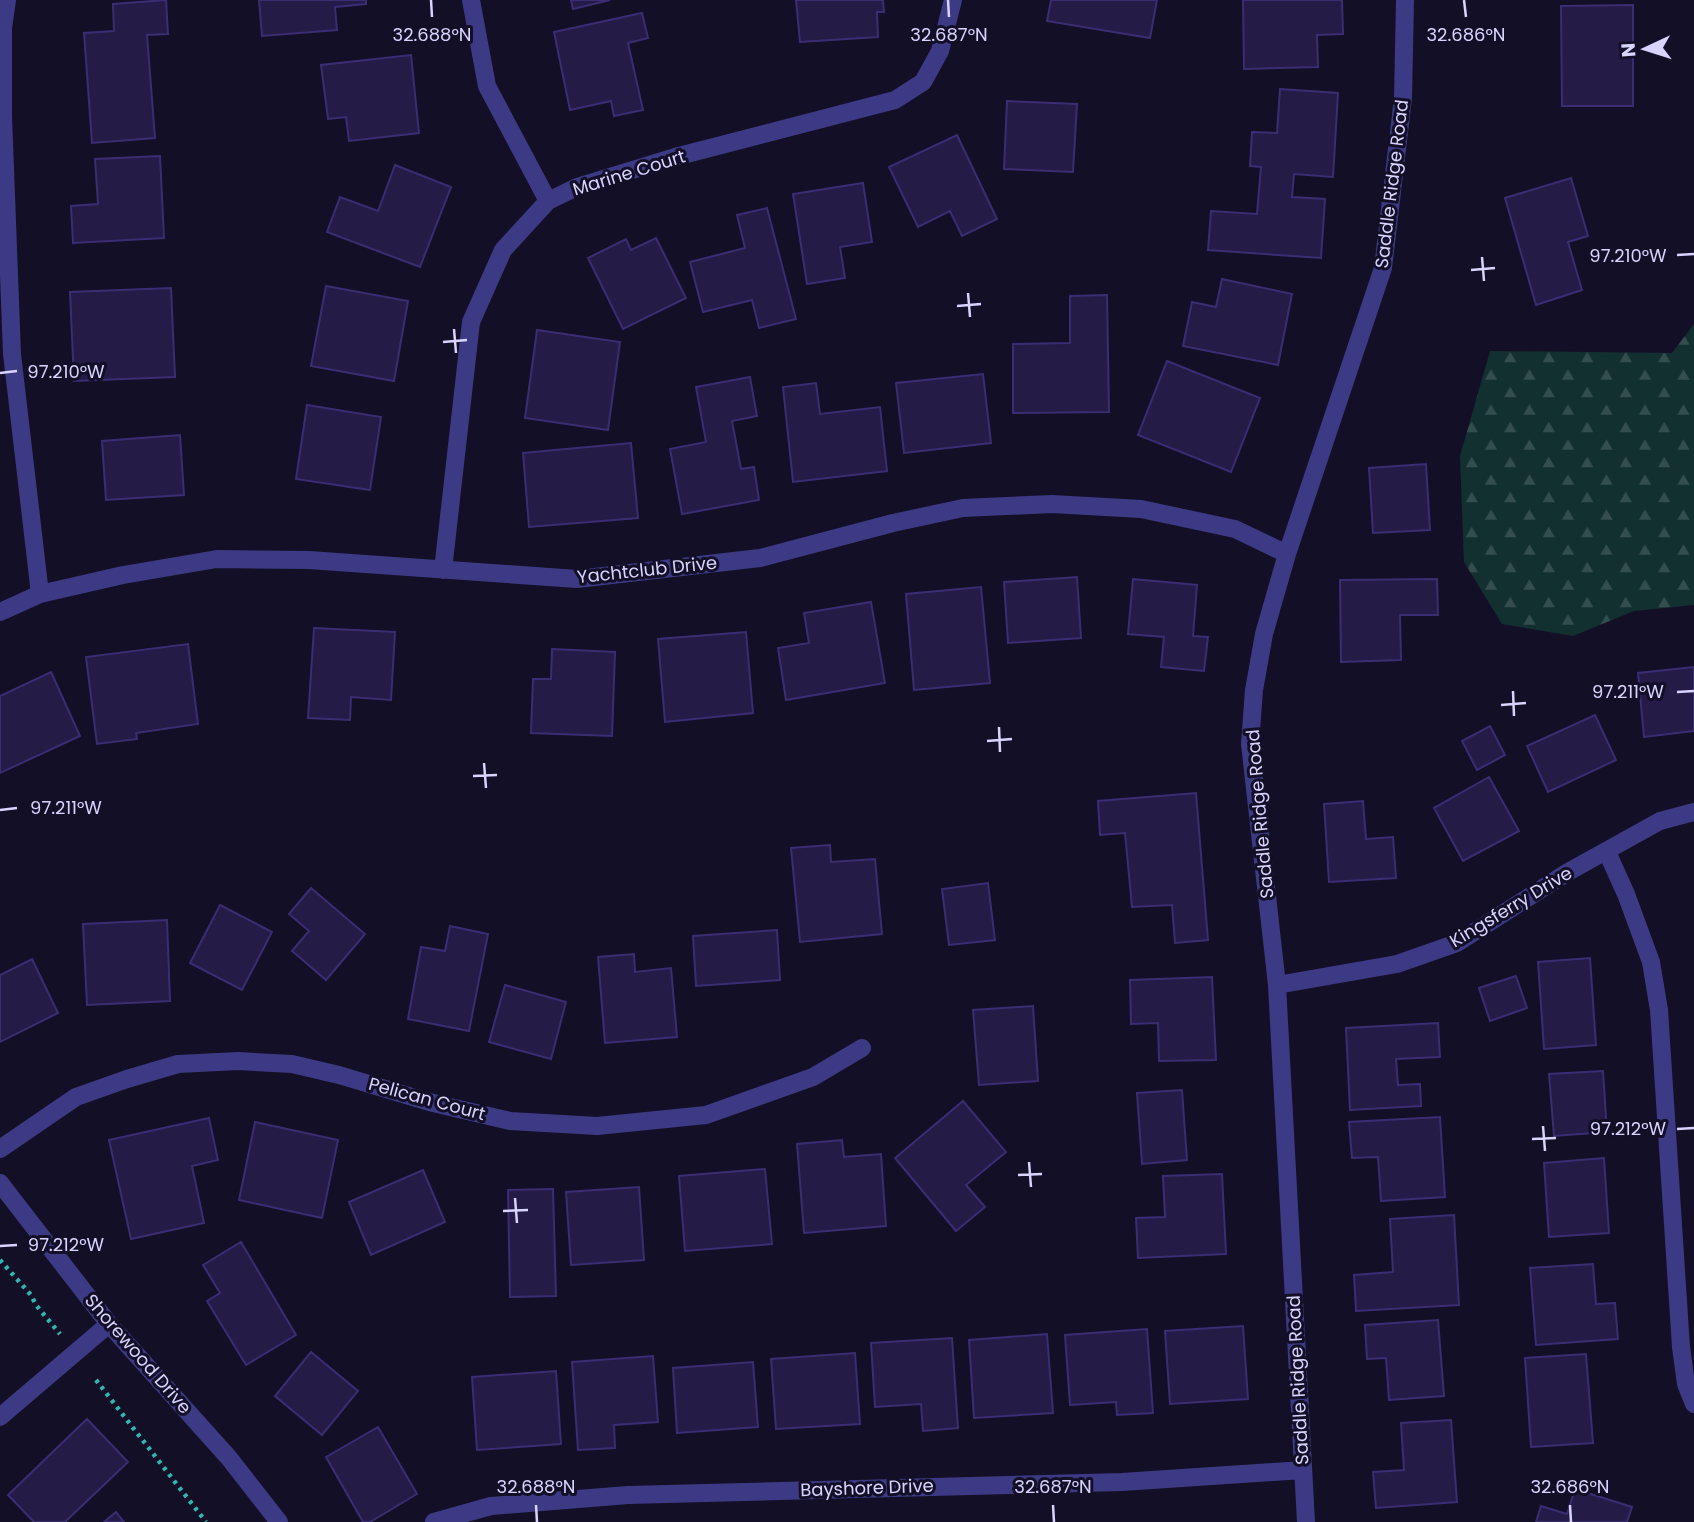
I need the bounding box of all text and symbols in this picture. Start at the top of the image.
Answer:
north arrow [1610,14,1680,84]
text: 32.688°N [393,22,471,47]
text: 32.687°N [910,22,988,47]
text: 32.686°N [1427,22,1505,47]
text: N [1615,42,1643,58]
street label: Saddle Ridge Road [1369,98,1414,270]
street label: Marine Court [569,144,688,202]
text: 97.210°W [1589,243,1667,268]
text: 97.210°W [27,359,105,384]
street label: Yachtclub Drive [576,550,718,589]
text: 97.211°W [1592,679,1664,704]
street label: Saddle Ridge Road [1240,728,1279,900]
text: 97.211°W [30,795,102,820]
street label: Kingsferry Drive [1445,860,1577,953]
street label: Pelican Court [366,1071,488,1126]
text: 97.212°W [1590,1116,1667,1141]
text: 97.212°W [28,1232,105,1257]
street label: Shorewood Drive [79,1288,197,1419]
street label: Saddle Ridge Road [1281,1295,1314,1466]
street label: Bayshore Drive [800,1473,934,1502]
text: 32.688°N [497,1474,575,1499]
text: 32.687°N [1014,1474,1092,1499]
text: 32.686°N [1531,1474,1609,1499]

